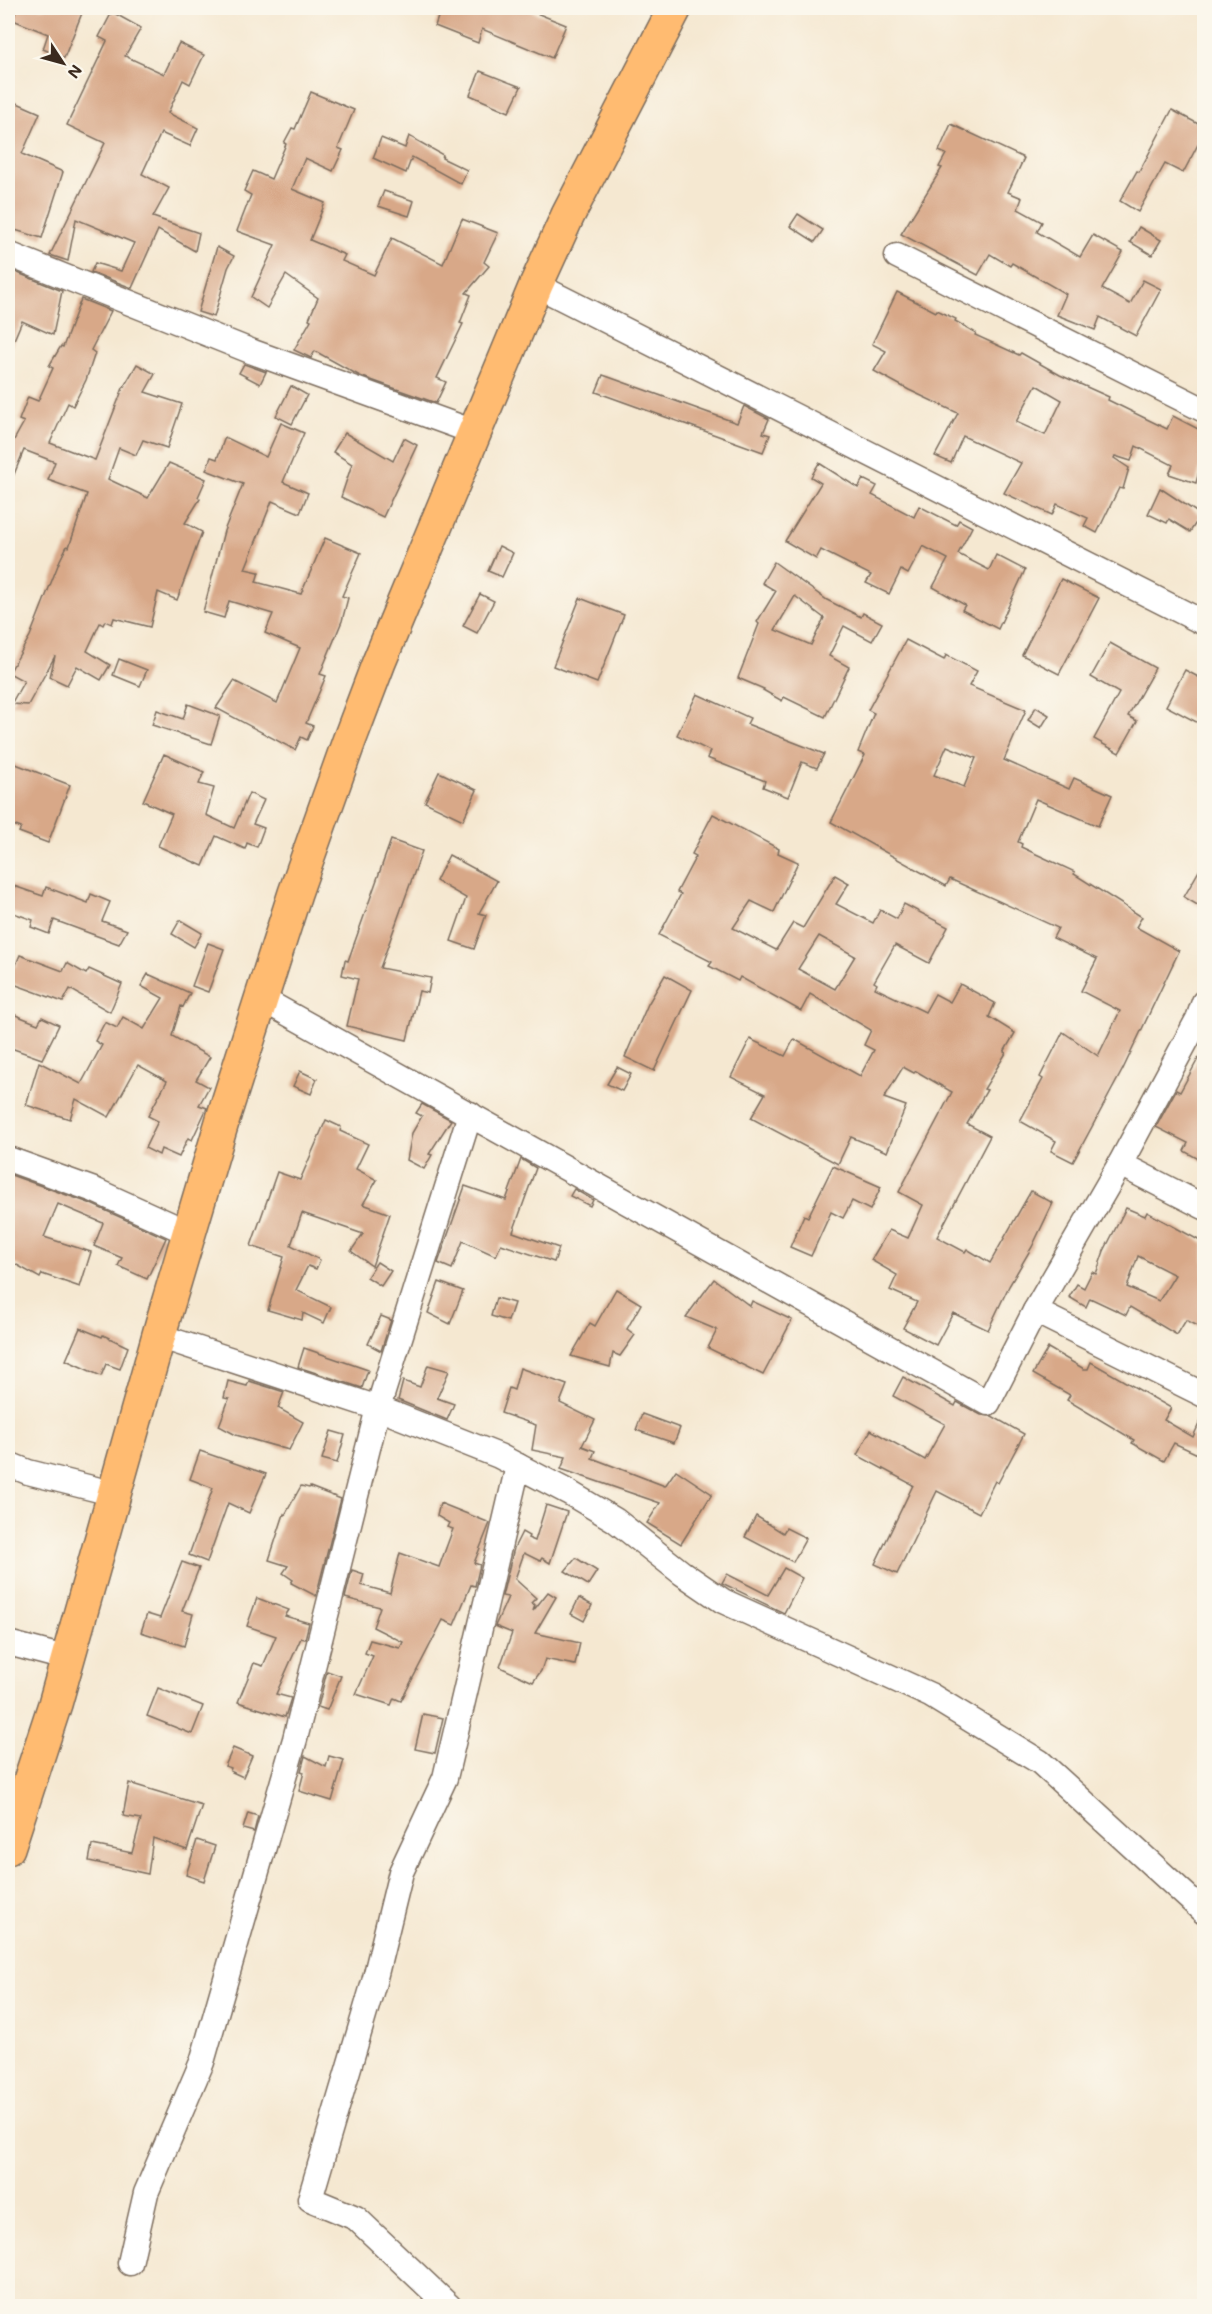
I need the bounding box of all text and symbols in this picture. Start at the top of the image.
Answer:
north arrow [33,33,93,93]
text: N [63,61,88,83]

